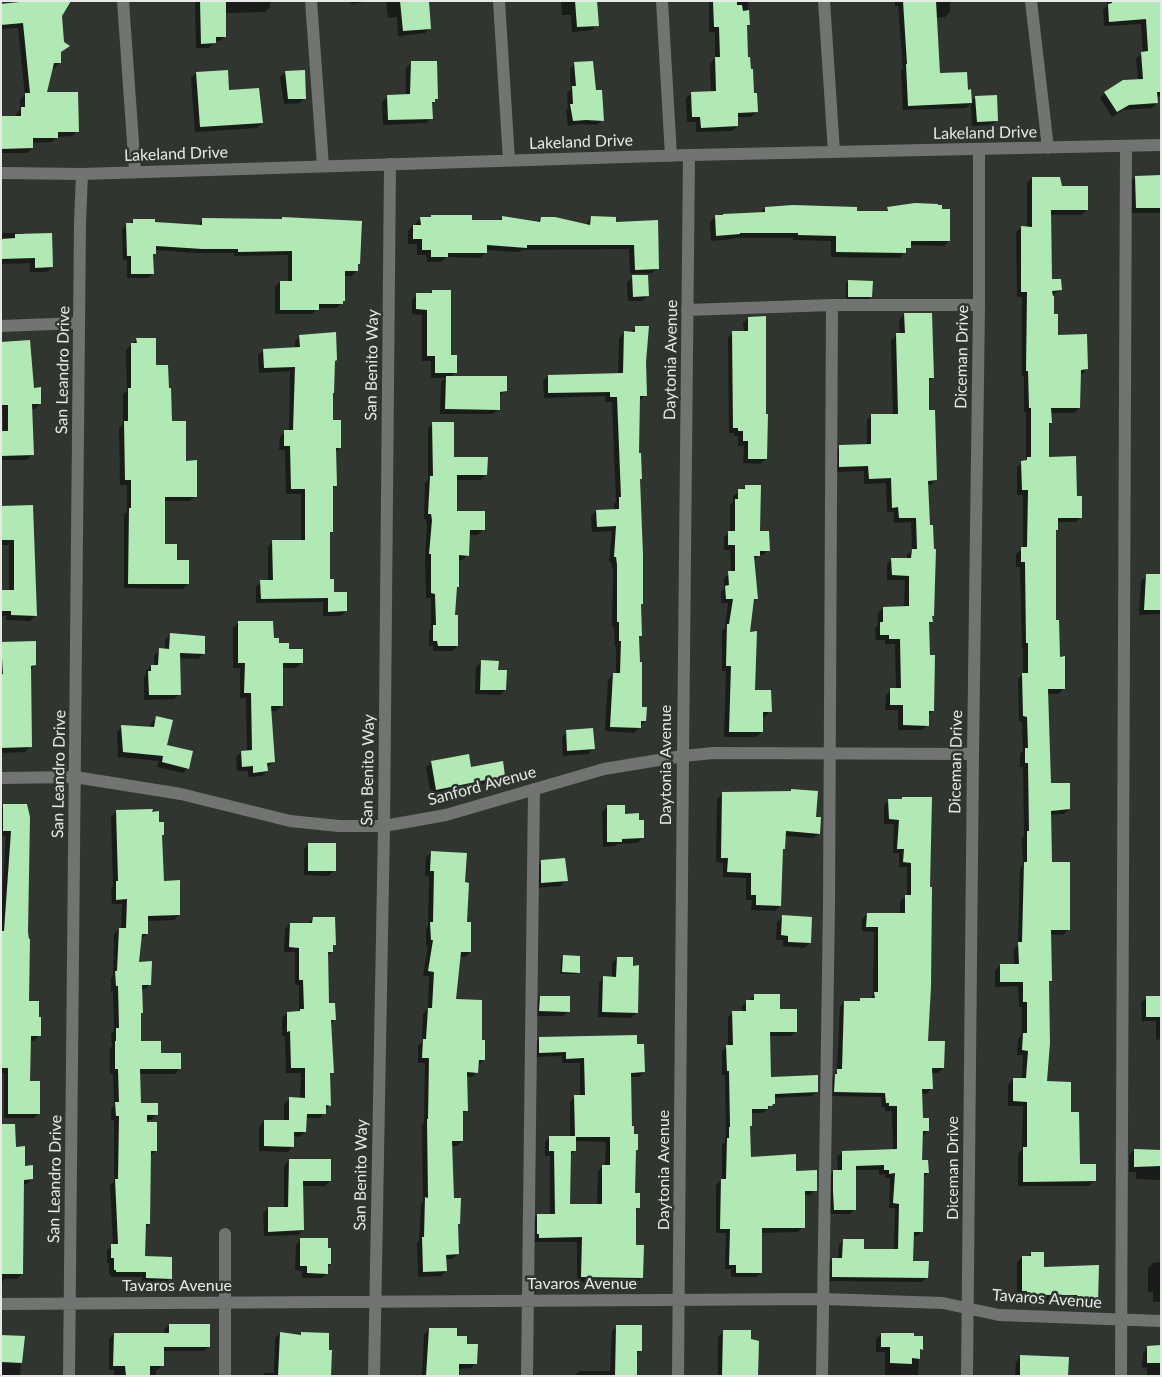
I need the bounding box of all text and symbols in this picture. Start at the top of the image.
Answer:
street label: Lakeland Drive [933,122,1037,144]
street label: Lakeland Drive [529,131,633,153]
street label: Lakeland Drive [124,143,228,165]
street label: Daytonia Avenue [660,300,682,420]
street label: Diceman Drive [951,305,973,409]
street label: San Leandro Drive [52,306,74,434]
street label: San Benito Way [361,309,383,421]
street label: Daytonia Avenue [656,705,676,825]
street label: San Leandro Drive [48,710,70,838]
street label: Diceman Drive [945,710,967,814]
street label: San Benito Way [357,714,379,826]
street label: Sanford Avenue [426,762,538,810]
street label: Daytonia Avenue [654,1110,674,1230]
street label: San Leandro Drive [44,1115,66,1243]
street label: Diceman Drive [943,1116,963,1220]
street label: San Benito Way [350,1119,372,1231]
street label: Tavaros Avenue [527,1274,637,1294]
street label: Tavaros Avenue [122,1276,232,1296]
street label: Tavaros Avenue [991,1286,1103,1312]

